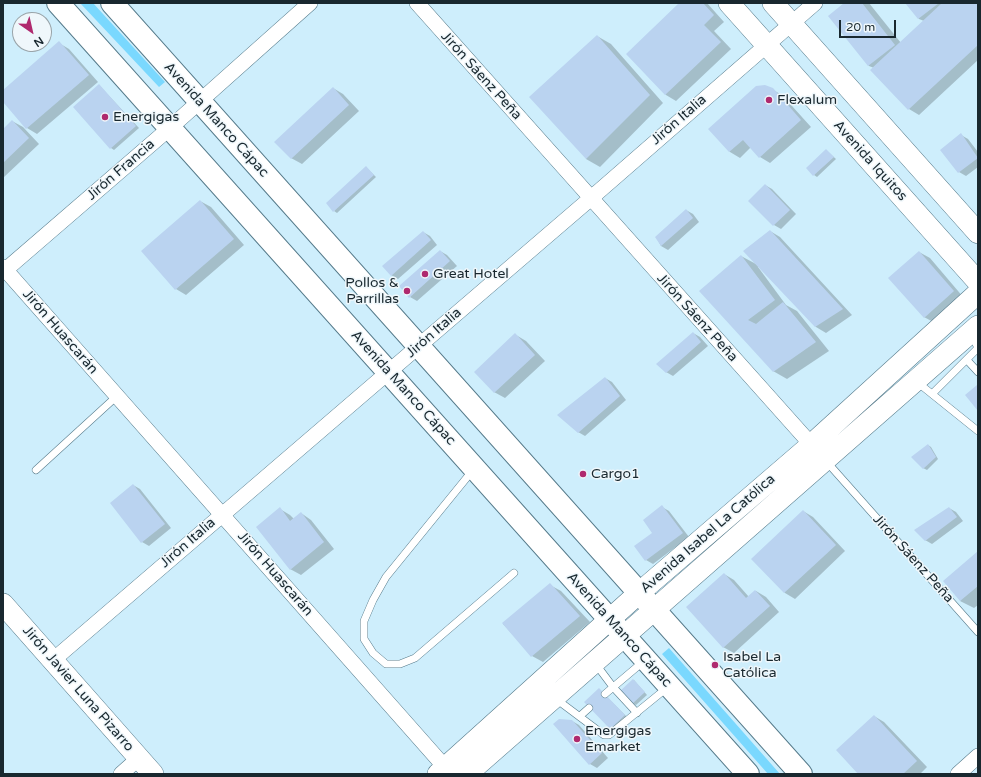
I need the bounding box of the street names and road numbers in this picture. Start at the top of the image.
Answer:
street label: Jirón Sáenz Peña [437,28,525,124]
street label: Avenida Manco Cápac [160,59,272,181]
street label: Jirón Italia [648,91,710,149]
street label: Avenida Iquitos [829,117,911,205]
street label: Jirón Francia [84,136,158,204]
street label: Jirón Sáenz Peña [653,270,741,366]
street label: Jirón Huascarán [19,286,101,378]
street label: Jirón Italia [403,304,465,362]
street label: Avenida Manco Cápac [347,327,459,449]
street label: Avenida Isabel La Católica [637,471,779,597]
street label: Jirón Sáenz Peña [869,511,957,607]
street label: Jirón Italia [157,514,219,572]
street label: Jirón Huascarán [234,528,316,620]
street label: Avenida Manco Cápac [563,569,675,691]
street label: Jirón Javier Luna Pizarro [19,623,137,755]

